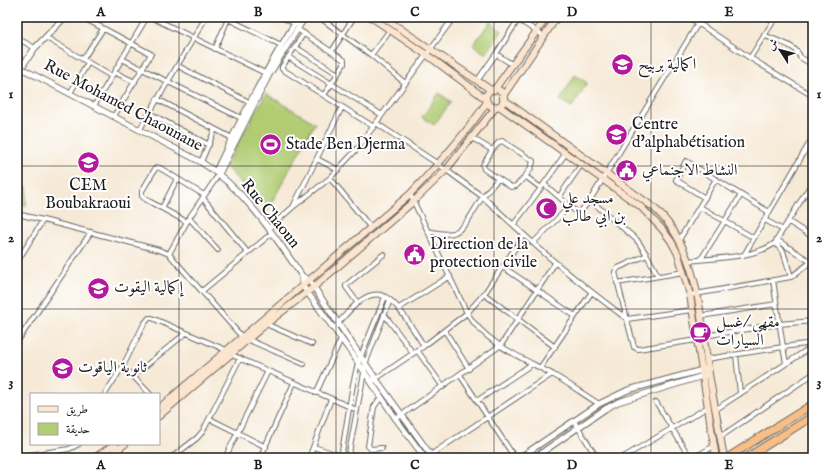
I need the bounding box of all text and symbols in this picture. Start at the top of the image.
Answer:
text: A [96,4,107,21]
text: B [254,4,263,21]
text: C [410,4,420,21]
text: D [567,4,578,21]
text: E [724,4,734,21]
north arrow [760,30,800,70]
text: ش [764,36,782,53]
school or university icon: اكمالية بربيح [610,52,636,78]
place label: اكمالية بربيح [638,55,696,78]
street label: Rue Mohamed Chaounane [40,56,206,156]
text: 1 [9,86,14,103]
text: 1 [817,86,822,103]
place label: Centre d'alphabétisation [632,115,746,153]
school or university icon: Centre d'alphabétisation [604,121,630,147]
sports icon: Stade Ben Djerma [257,132,283,158]
place label: Stade Ben Djerma [286,135,405,155]
school or university icon: CEM Boubakraoui [75,149,101,175]
public building icon: النشاط الاجنماعي [613,158,639,184]
place label: النشاط الاجنماعي [642,161,737,182]
street label: Rue Chaoun [236,175,304,253]
place label: CEM Boubakraoui [45,176,131,214]
place label: مسجد علي بن ابي طالب [562,189,626,228]
mosque icon: مسجد علي بن ابي طالب [533,195,559,221]
text: 2 [8,230,14,247]
text: 2 [816,230,822,247]
place label: Direction de la protection civile [430,235,537,273]
public building icon: Direction de la protection civile [401,241,427,267]
school or university icon: إكمالية اليقوت [85,275,111,301]
place label: إكمالية اليقوت [114,278,185,298]
place label: مقهى /غسل السيارات [716,313,780,351]
cafe icon: مقهى /غسل السيارات [687,319,713,345]
school or university icon: ثانوية الياقوت [49,355,75,381]
place label: ثانوية الياقوت [78,358,148,378]
text: 3 [9,374,14,391]
text: 3 [817,374,822,391]
legend [30,393,160,445]
text: طريق [66,402,88,417]
text: حديقة [66,422,90,437]
text: A [96,457,107,474]
text: B [254,457,263,474]
text: C [410,457,420,474]
text: D [567,457,578,474]
text: E [724,457,734,474]

